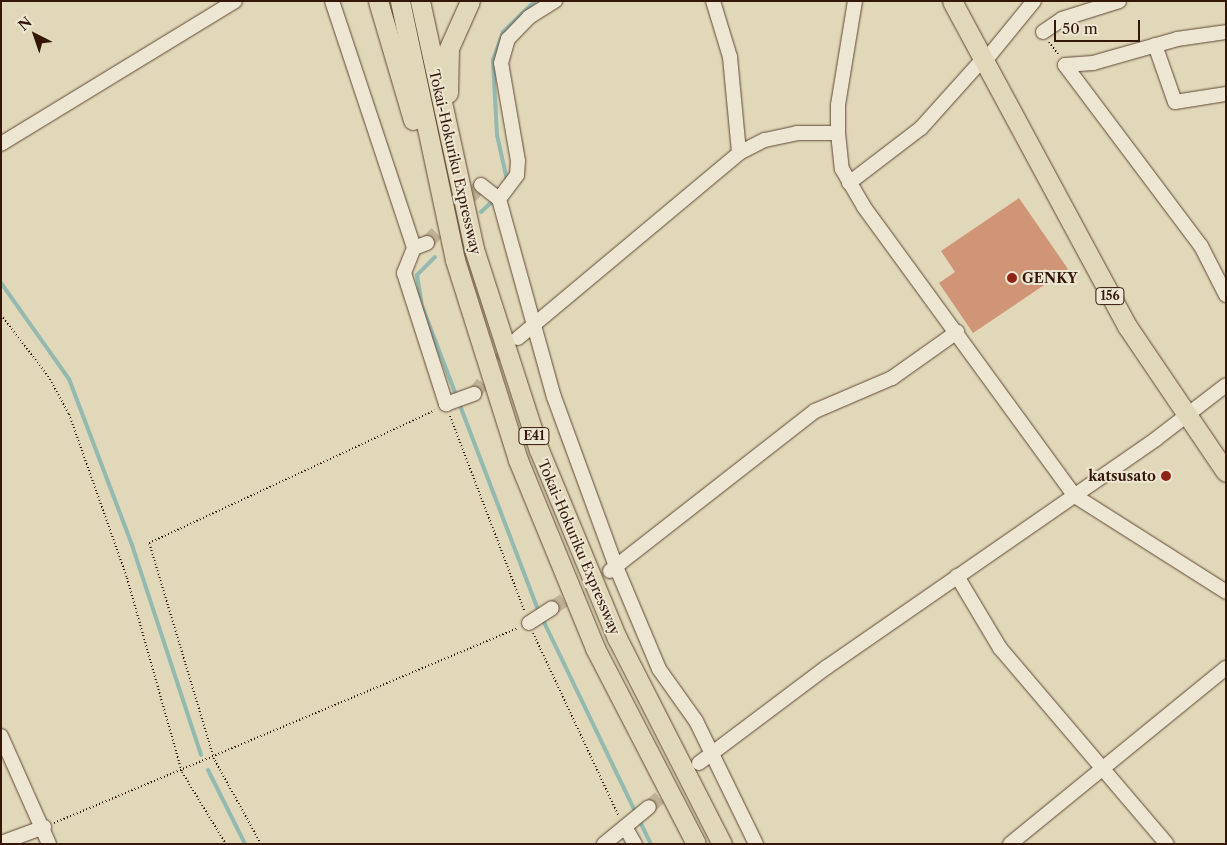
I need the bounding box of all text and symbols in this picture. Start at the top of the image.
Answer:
north arrow [10,10,60,60]
scale bar [1057,10,1143,42]
text: N [15,13,36,34]
text: 50 m [1062,19,1098,38]
street label: Tokai-Hokuriku Expressway [426,68,484,256]
place label: GENKY [1022,270,1078,286]
marker: GENKY [1006,272,1018,284]
road number: 156 [1095,286,1125,306]
road number: E41 [518,426,550,446]
street label: Tokai-Hokuriku Expressway [534,457,624,637]
place label: katsusato [1088,468,1156,484]
marker: katsusato [1160,470,1172,482]

